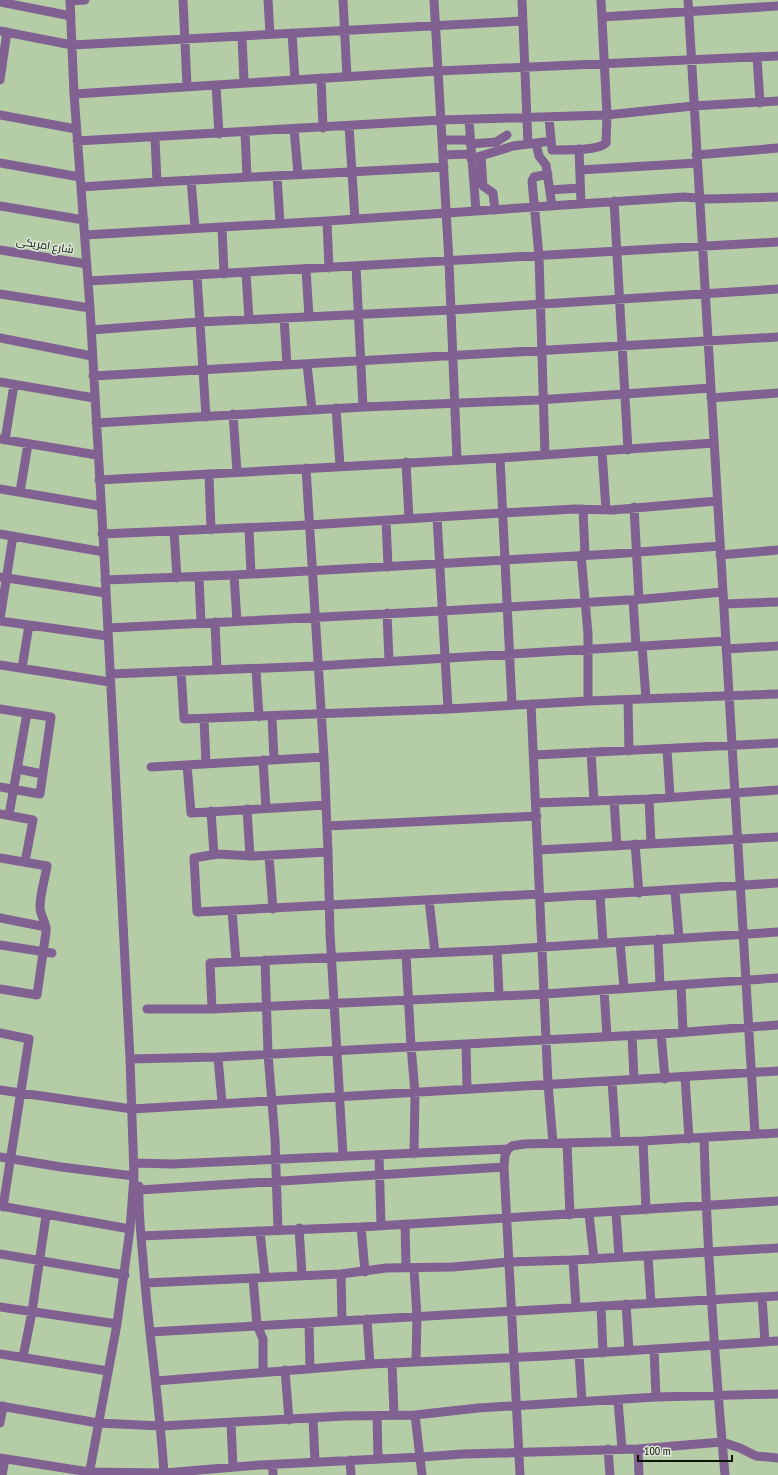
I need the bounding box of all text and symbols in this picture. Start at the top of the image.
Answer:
street label: شارع امريكى [15,234,75,257]
scale bar [638,1437,732,1463]
text: 100 m [644,1443,671,1458]

